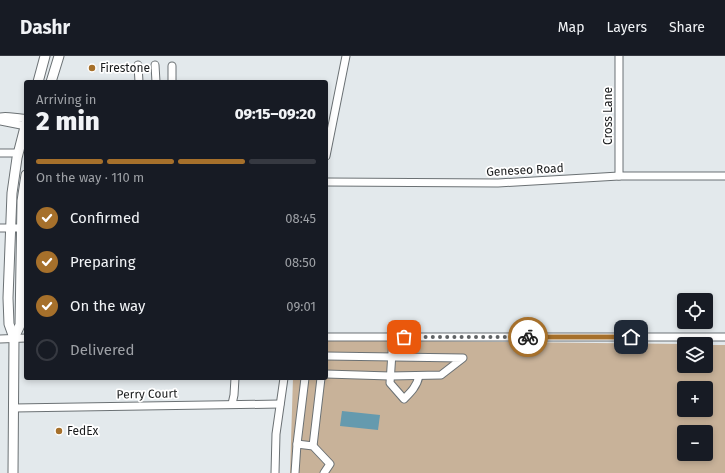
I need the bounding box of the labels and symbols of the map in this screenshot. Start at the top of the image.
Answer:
place label: Firestone [100,61,150,75]
marker: Firestone [87,63,97,73]
street label: Cross Lane [601,87,615,145]
street label: Geneseo Road [486,161,564,179]
courier [508,317,548,357]
pin [387,320,421,354]
pin [614,320,648,354]
street label: Perry Court [116,386,178,402]
place label: FedEx [67,424,99,438]
marker: FedEx [54,426,64,436]

